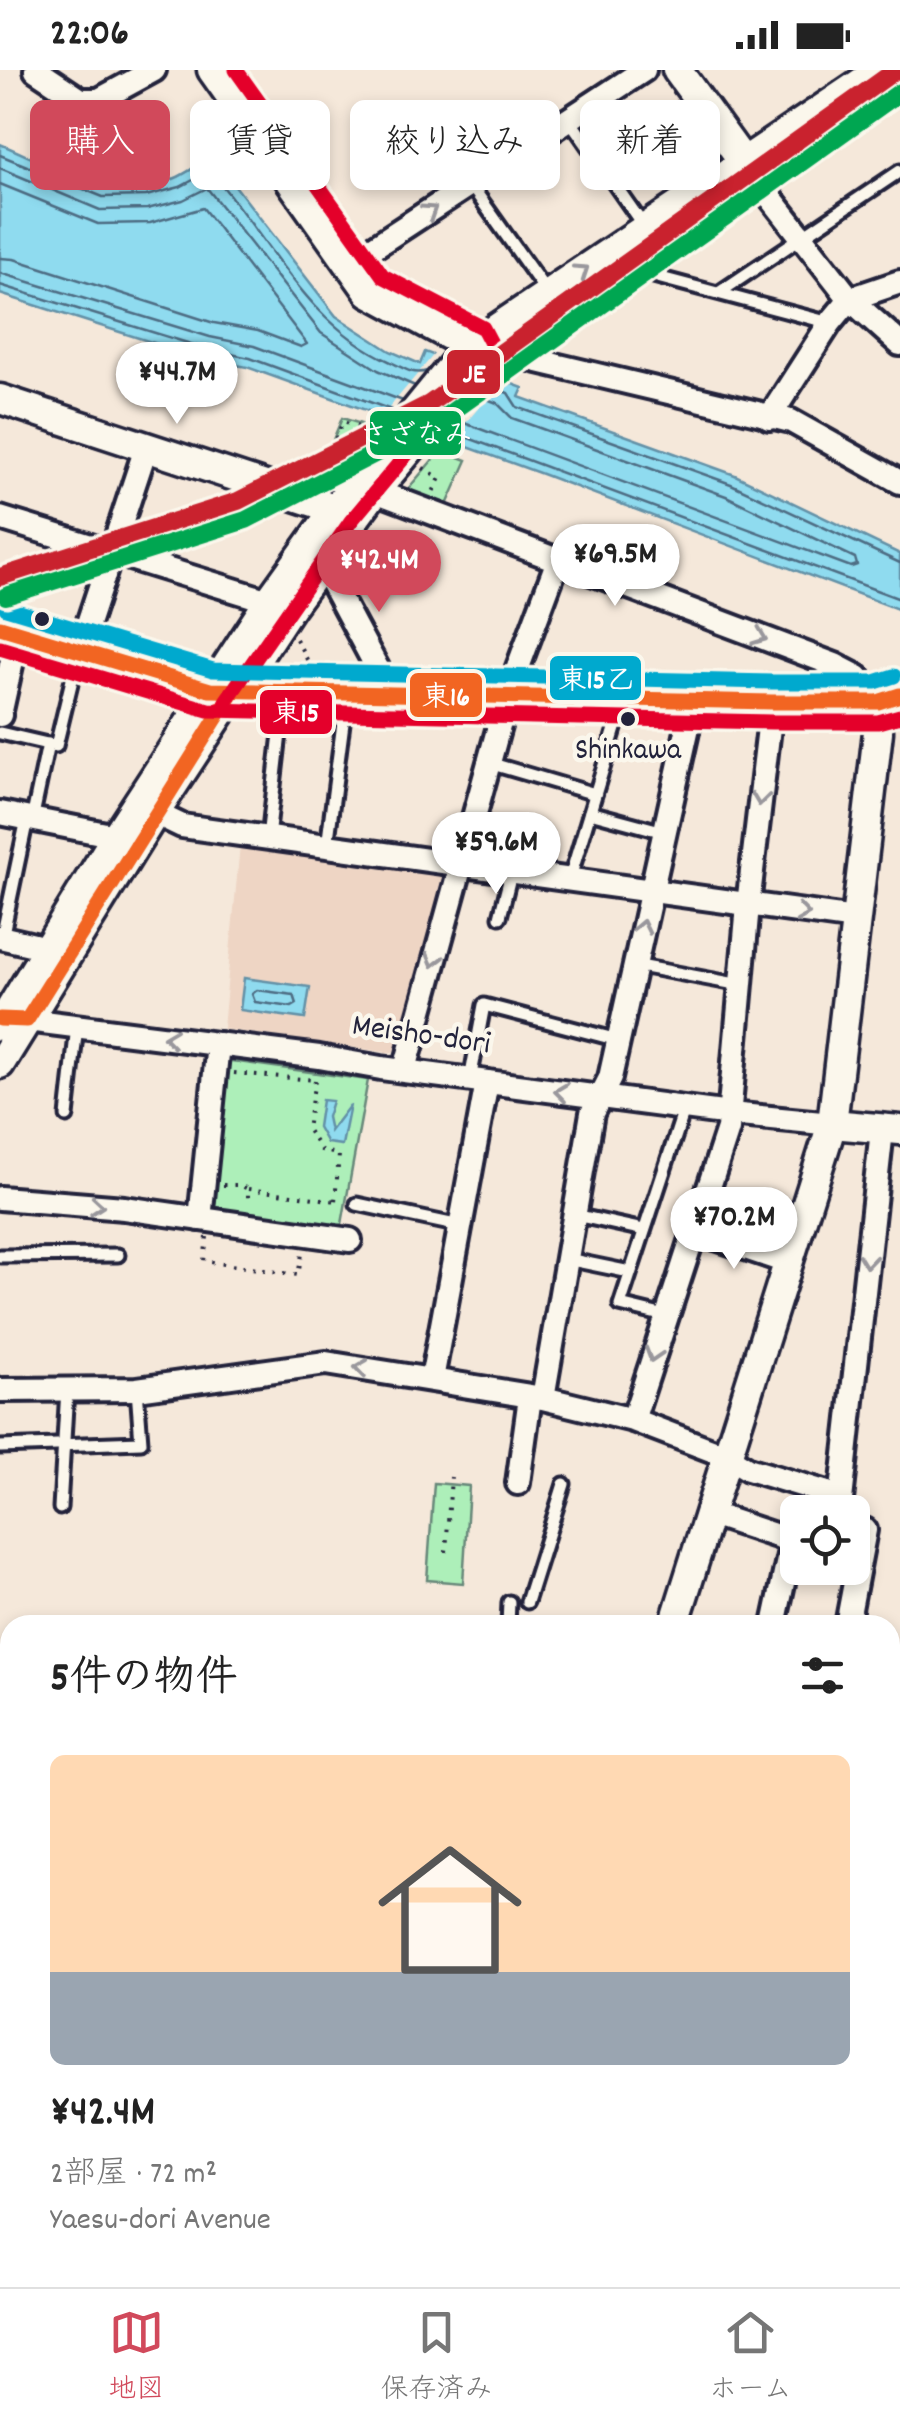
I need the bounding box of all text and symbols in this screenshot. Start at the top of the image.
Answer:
text: 22:06 [50,8,129,63]
chip: 購入 [30,100,170,190]
chip: 賃貸 [190,100,330,190]
chip: 絞り込み [350,100,560,190]
chip: 新着 [580,100,720,190]
one-way arrow [419,204,437,223]
one-way arrow [570,265,589,283]
pin: ¥44.7M [96,342,258,427]
line badge: JE [445,348,502,396]
text: ¥44.7M [138,351,216,397]
text: JE [463,357,486,397]
line badge: さざなみ [368,409,463,457]
text: さざなみ [360,418,472,458]
pin: ¥69.5M [534,524,696,609]
pin: ¥42.4M [298,530,460,615]
text: ¥69.5M [573,533,657,579]
text: ¥42.4M [339,539,419,585]
unlabelled marker [32,609,52,629]
one-way arrow [751,625,768,645]
line badge: 東15乙 [548,654,643,702]
text: 東15乙 [558,663,634,703]
line badge: 東16 [408,671,484,719]
text: 東16 [422,680,470,720]
line badge: 東15 [258,688,334,736]
text: 東15 [272,696,320,736]
marker: Shinkawa [618,709,638,729]
place label: Shinkawa [575,731,682,774]
one-way arrow [751,791,772,807]
pin: ¥59.6M [415,812,577,897]
text: ¥59.6M [454,821,538,867]
one-way arrow [795,901,812,922]
one-way arrow [631,919,652,936]
one-way arrow [425,951,446,968]
street label: Meisho-dori [349,1005,493,1069]
one-way arrow [162,1028,178,1049]
one-way arrow [553,1082,569,1103]
pin: ¥70.2M [653,1187,815,1272]
one-way arrow [90,1195,106,1217]
text: ¥70.2M [692,1196,776,1242]
one-way arrow [857,1254,878,1270]
one-way arrow [644,1346,665,1363]
one-way arrow [353,1359,369,1380]
map controls [780,1495,870,1585]
button: locate [780,1495,870,1585]
icon: filters [795,1648,850,1703]
text: 5件の物件 [50,1651,237,1711]
icon: home [360,1820,540,2000]
text: ¥42.4M [50,2085,155,2145]
text: 2部屋 · 72 m² [50,2153,217,2199]
text: Yaesu-dori Avenue [50,2199,271,2245]
tab: 地図 [108,2305,164,2412]
tab: 保存済み [381,2305,493,2412]
tab: ホーム [709,2305,792,2412]

